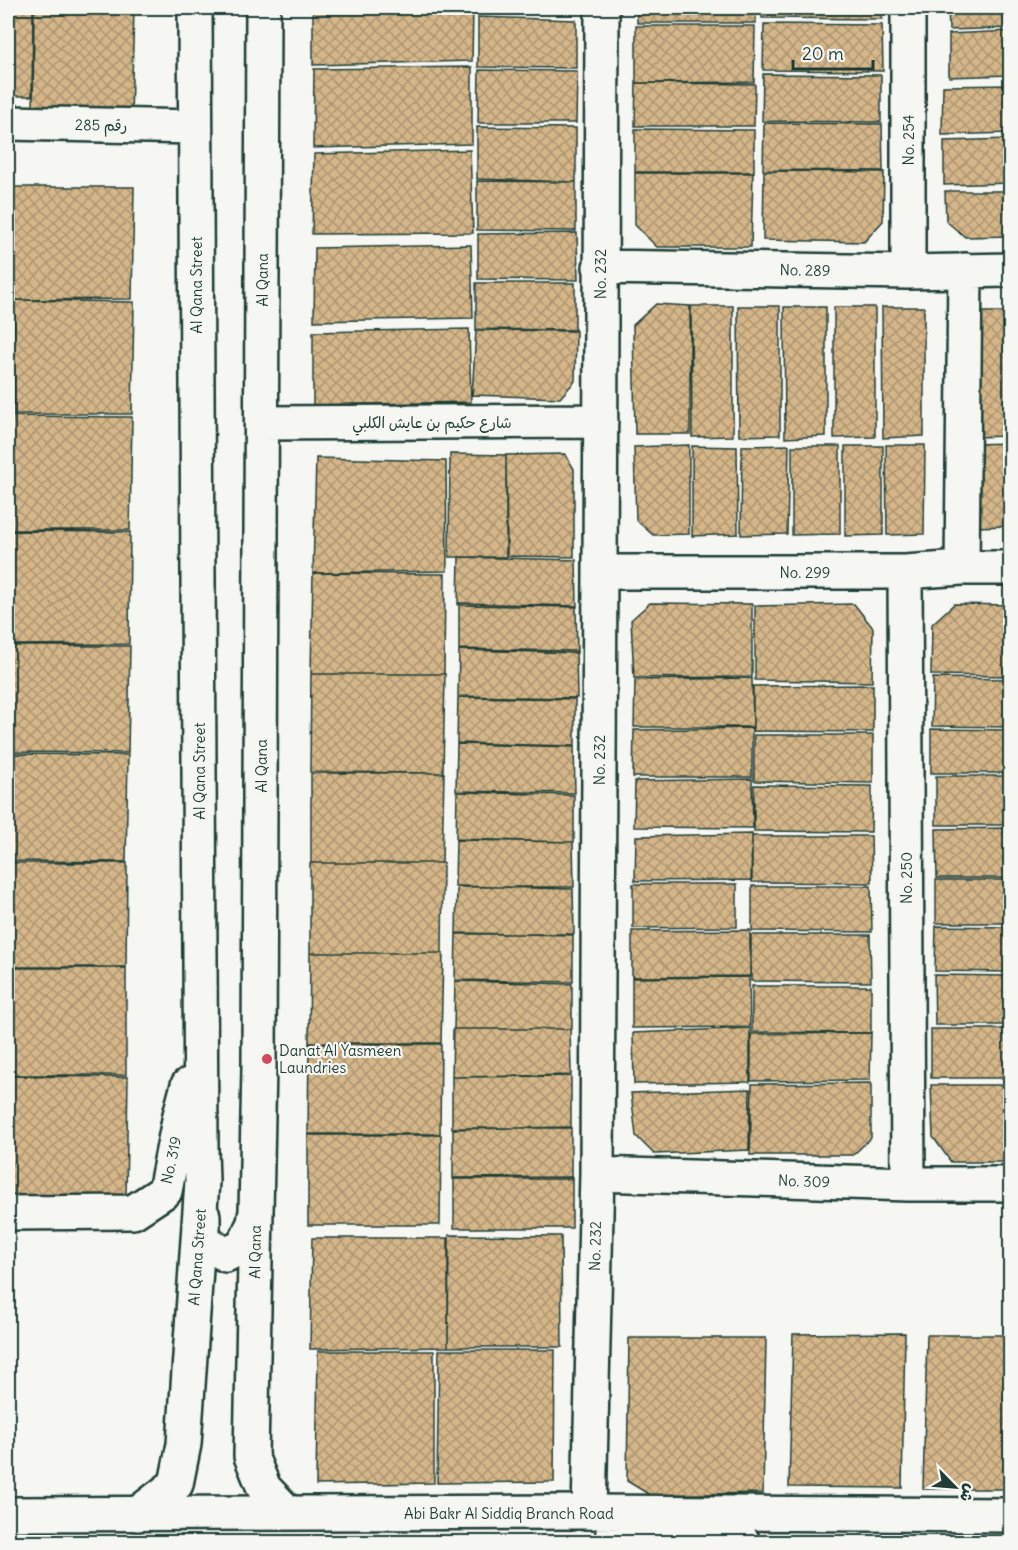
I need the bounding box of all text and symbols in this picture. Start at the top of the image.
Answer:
scale bar [793,33,872,71]
text: 20 m [802,42,844,65]
street label: No. 254 [899,114,918,165]
street label: رقم 285 [75,115,127,138]
street label: Al Qana Street [187,236,206,334]
street label: No. 232 [591,249,610,299]
street label: Al Qana [253,253,272,307]
street label: No. 289 [779,260,831,280]
street label: شارع حكيم بن عايش الكلبي [352,413,512,436]
street label: No. 299 [780,563,830,582]
street label: Al Qana Street [190,722,209,820]
street label: No. 232 [590,735,609,785]
street label: Al Qana [252,739,271,793]
street label: No. 250 [897,852,916,904]
place label: Danat Al Yasmeen Laundries [279,1041,402,1077]
marker: Danat Al Yasmeen Laundries [260,1052,274,1066]
street label: No. 319 [157,1134,185,1186]
street label: No. 309 [778,1171,830,1191]
street label: Al Qana Street [184,1208,210,1306]
street label: No. 232 [585,1221,605,1271]
street label: Al Qana [245,1225,265,1279]
north arrow [925,1457,985,1517]
text: ش [956,1481,981,1506]
street label: Abi Bakr Al Siddiq Branch Road [404,1504,614,1523]

